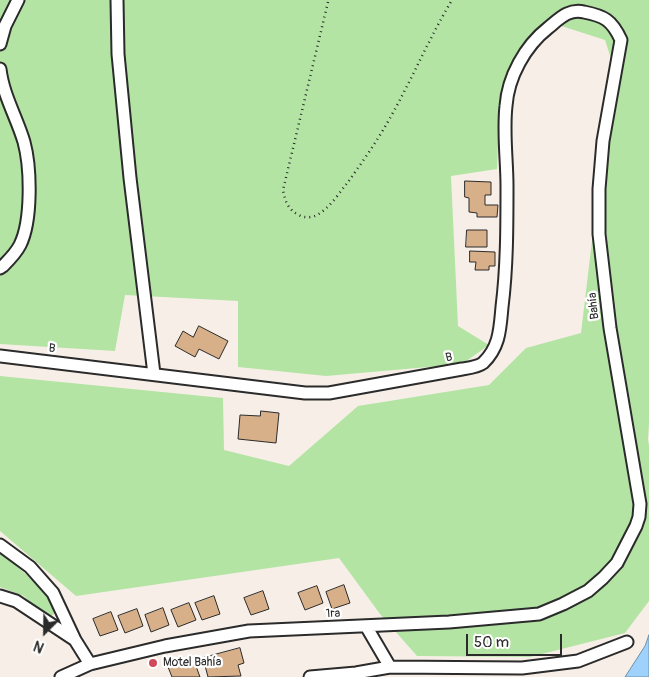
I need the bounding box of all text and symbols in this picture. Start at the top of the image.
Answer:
street label: Bahía [585,292,603,320]
street label: B [48,341,56,357]
street label: B [444,350,454,366]
north arrow [20,607,70,657]
street label: 1ra [325,607,341,621]
scale bar [469,624,565,656]
text: 50 m [474,633,509,652]
text: N [31,637,47,656]
place label: Motel Bahía [163,656,221,670]
marker: Motel Bahía [147,657,159,669]

